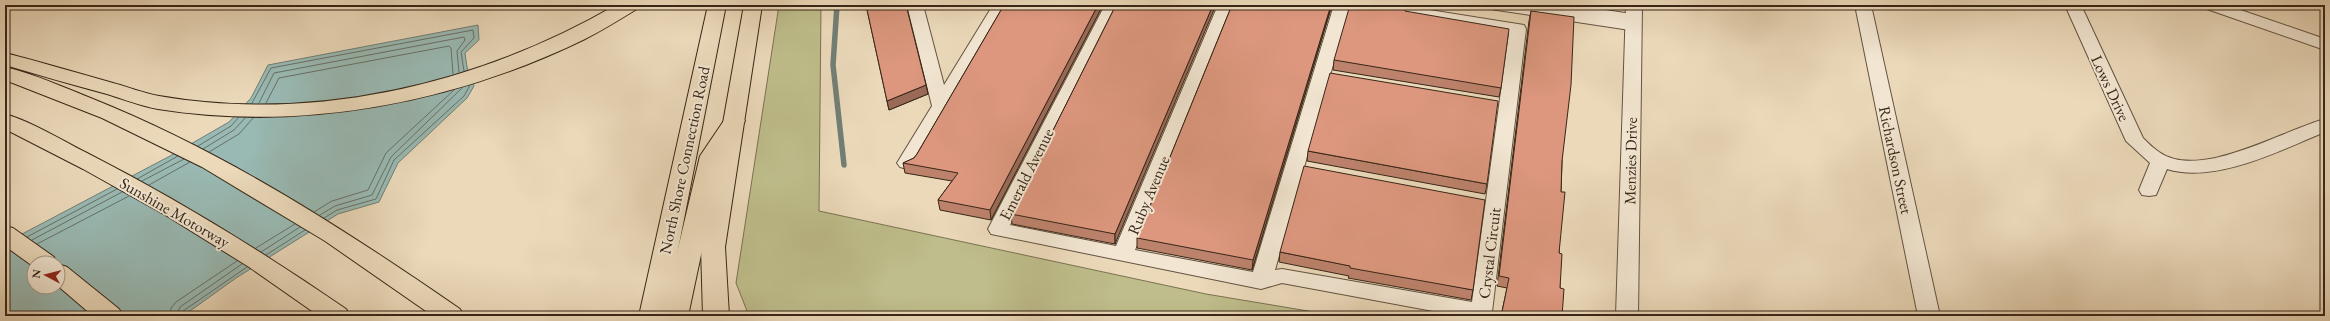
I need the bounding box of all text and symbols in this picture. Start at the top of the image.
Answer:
street label: Lows Drive [2086,52,2135,125]
street label: North Shore Connection Road [654,63,715,256]
street label: Richardson Street [1874,104,1917,216]
street label: Menzies Drive [1619,117,1642,205]
street label: Emerald Avenue [994,125,1059,224]
street label: Ruby Avenue [1122,153,1174,238]
street label: Sunshine Motorway [116,172,234,253]
street label: Crystal Circuit [1473,206,1506,300]
north arrow [26,255,66,295]
text: N [29,268,44,279]

